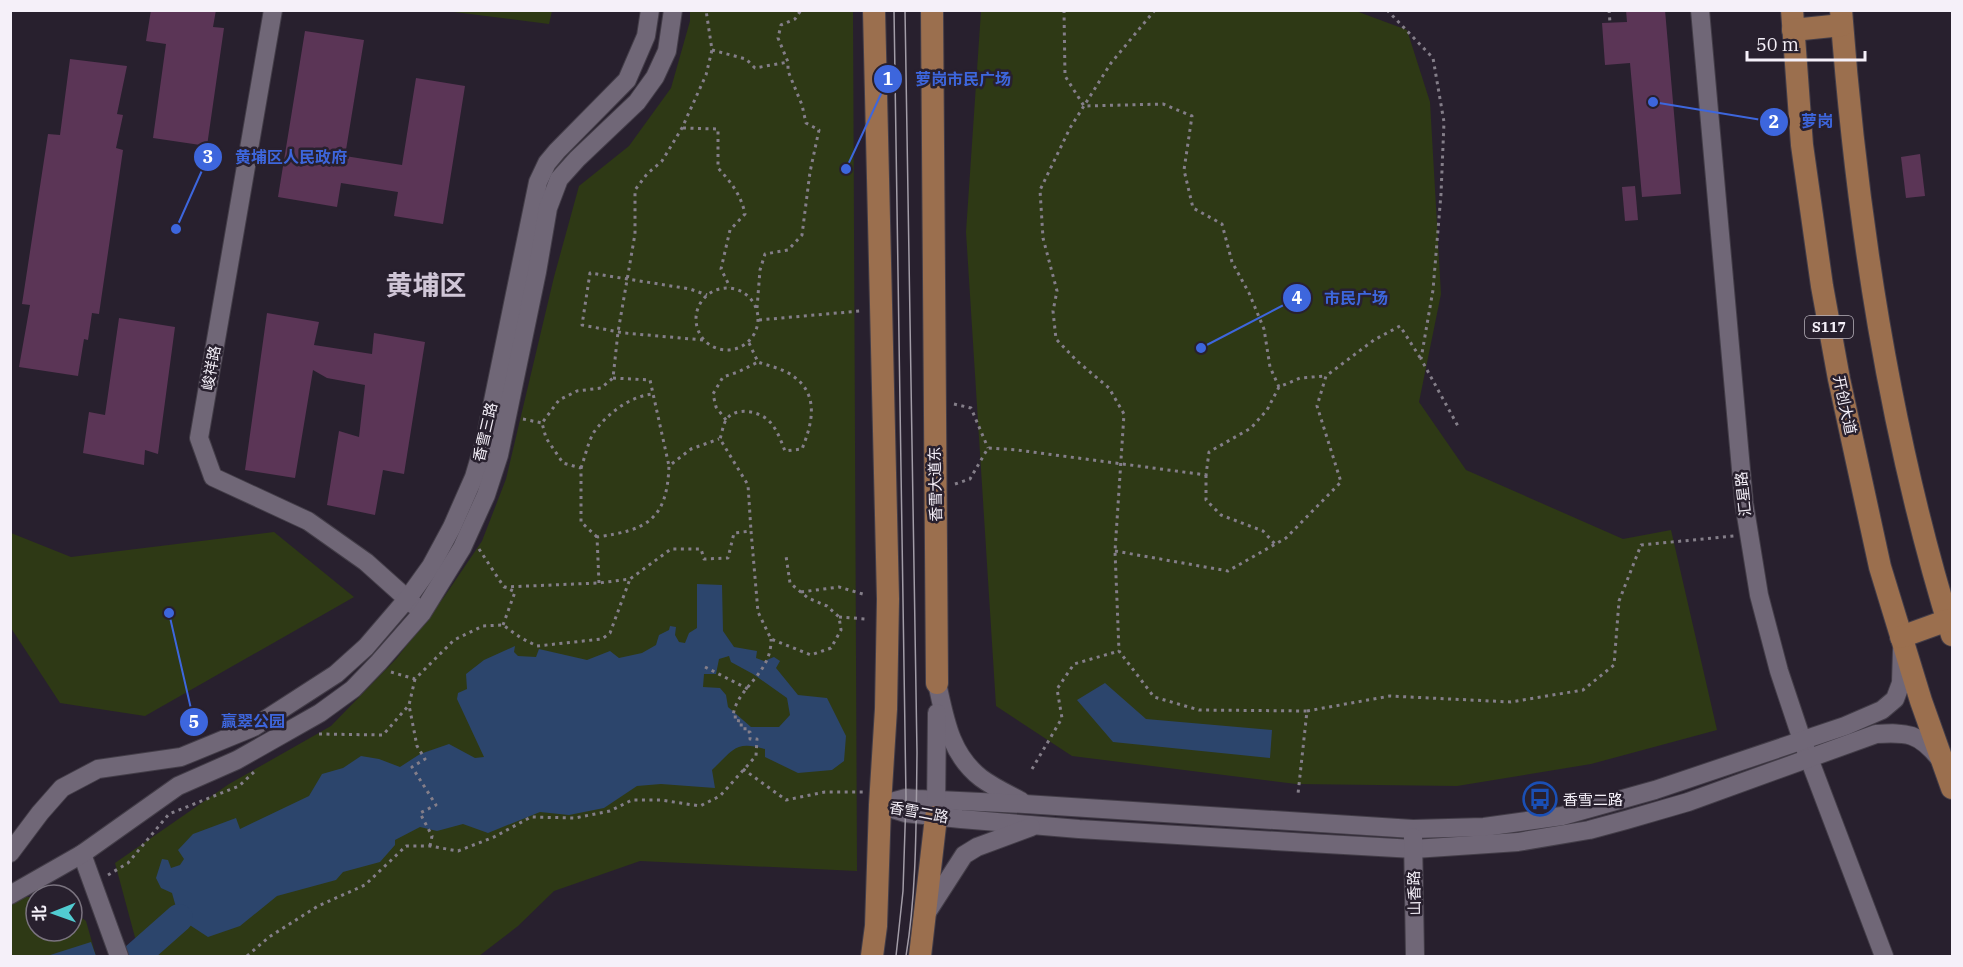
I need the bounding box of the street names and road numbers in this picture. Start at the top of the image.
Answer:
road number: S117 [1805,316,1853,338]
street label: 峻祥路 [198,344,224,392]
street label: 开创大道 [1829,374,1861,436]
street label: 香雪三路 [469,401,501,463]
street label: 香雪大道东 [925,446,945,522]
street label: 汇星路 [1731,471,1755,517]
street label: 香雪二路 [888,797,950,827]
street label: 山香路 [1404,870,1424,916]

